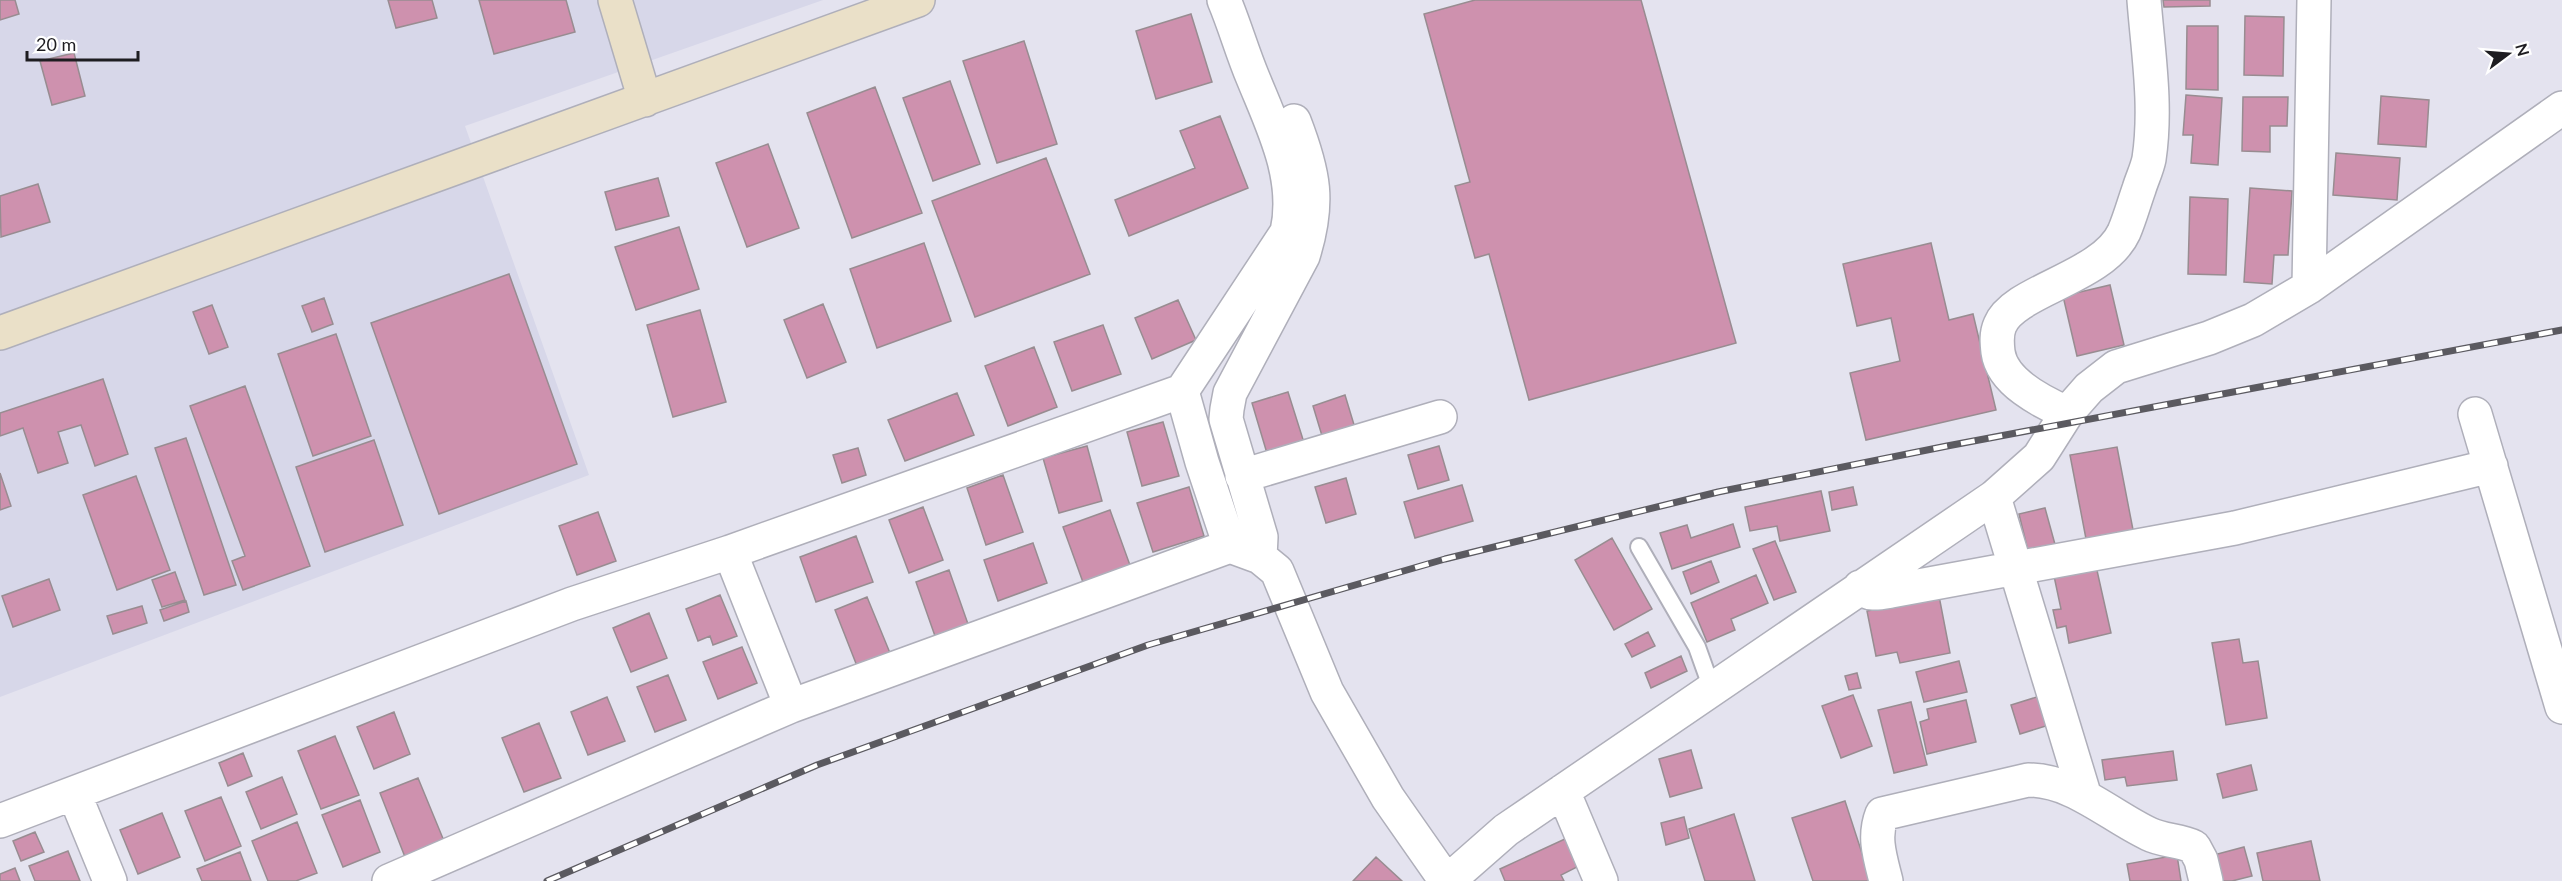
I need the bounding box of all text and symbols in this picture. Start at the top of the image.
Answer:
scale bar [27,24,138,62]
north arrow [2478,24,2538,84]
text: 20 m [36,33,76,55]
text: N [2512,41,2534,58]

